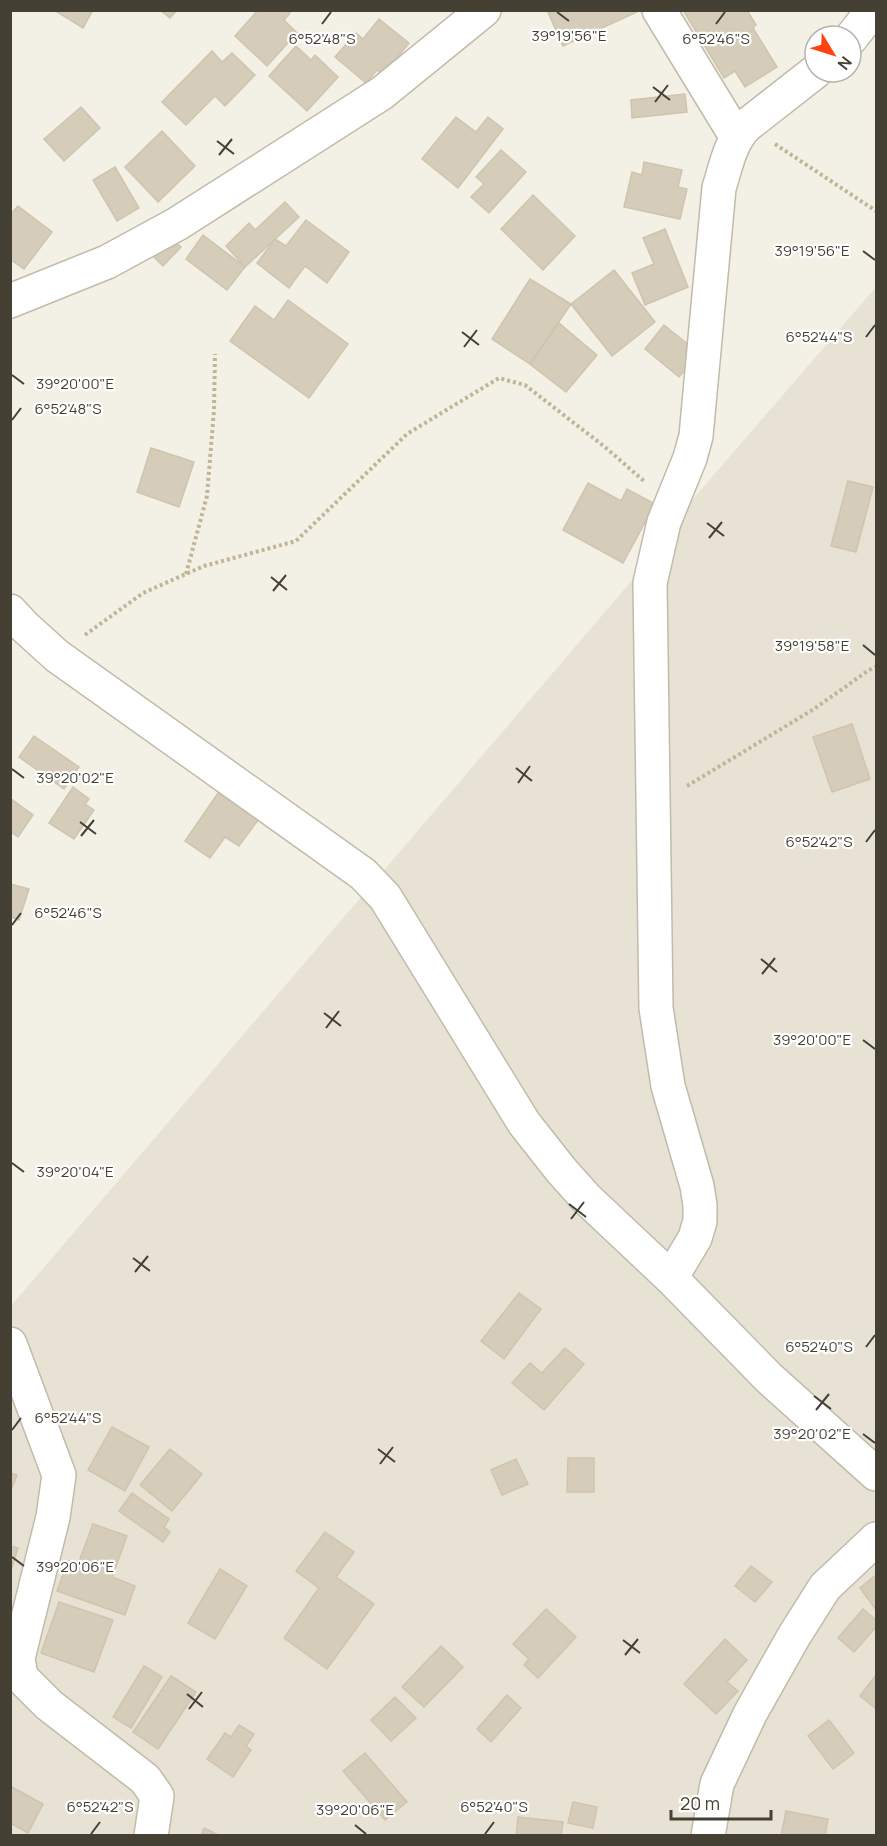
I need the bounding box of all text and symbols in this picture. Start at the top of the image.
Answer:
north arrow [803,24,863,84]
text: 39°19'56"E [531,25,607,46]
text: 6°52'48"S [289,28,355,49]
text: 6°52'46"S [682,28,750,49]
text: N [833,52,857,75]
text: 39°19'56"E [774,240,850,261]
text: 6°52'44"S [786,326,852,347]
text: 39°20'00"E [36,373,114,394]
text: 6°52'48"S [35,398,101,419]
text: 39°19'58"E [775,635,849,656]
text: 39°20'02"E [36,767,114,788]
text: 6°52'42"S [786,831,852,852]
text: 6°52'46"S [34,902,102,923]
text: 39°20'00"E [773,1029,851,1050]
text: 39°20'04"E [36,1161,114,1182]
text: 6°52'40"S [785,1336,853,1357]
text: 6°52'44"S [35,1407,101,1428]
text: 39°20'02"E [773,1423,851,1444]
text: 39°20'06"E [36,1556,114,1577]
scale bar [671,1783,772,1821]
text: 20 m [680,1791,720,1815]
text: 6°52'42"S [67,1796,133,1817]
text: 6°52'40"S [460,1796,528,1817]
text: 39°20'06"E [316,1799,394,1820]

